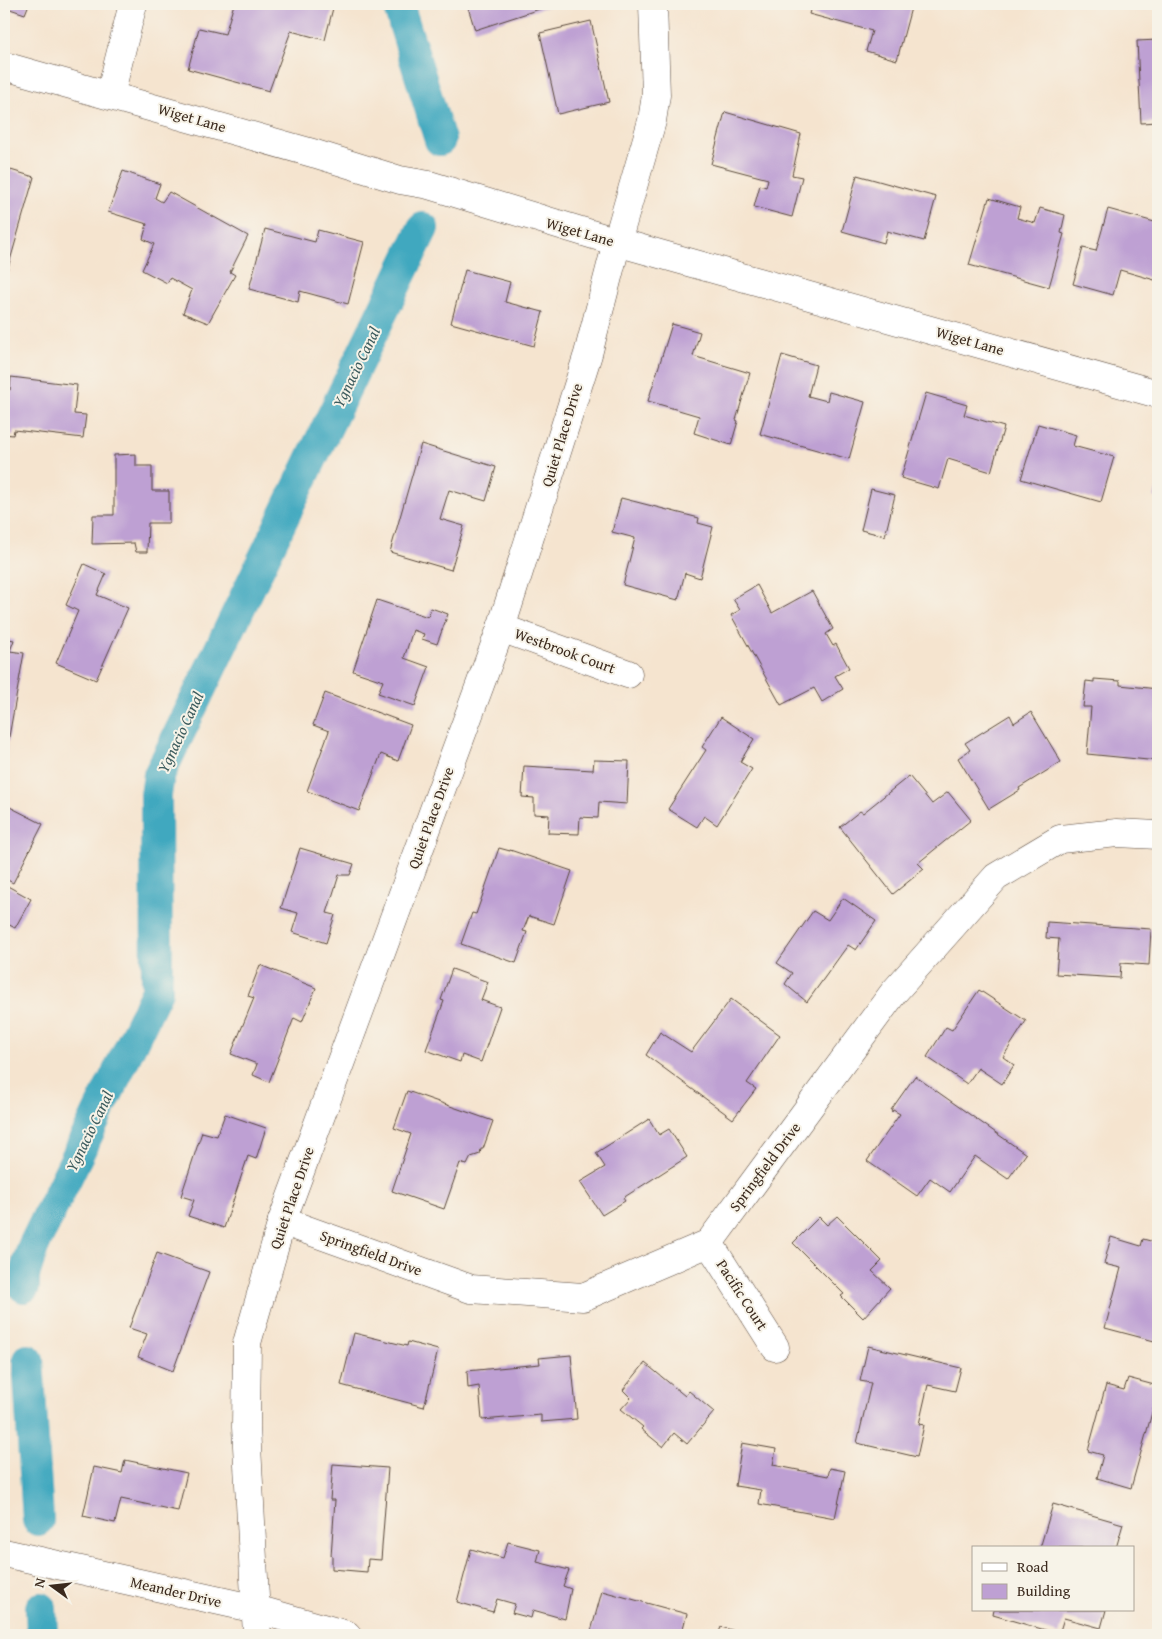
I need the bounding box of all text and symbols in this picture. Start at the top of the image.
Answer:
street label: Wiget Lane [156,98,229,137]
street label: Wiget Lane [544,212,617,251]
street label: Wiget Lane [934,321,1007,360]
water label: Ygnacio Canal [326,323,386,411]
street label: Quiet Place Drive [536,381,587,489]
street label: Westbrook Court [512,623,619,679]
water label: Ygnacio Canal [151,687,209,776]
street label: Quiet Place Drive [402,764,459,872]
water label: Ygnacio Canal [59,1087,119,1175]
street label: Springfield Drive [724,1118,805,1216]
street label: Quiet Place Drive [264,1144,319,1252]
street label: Springfield Drive [317,1224,425,1281]
street label: Pacific Court [712,1255,774,1335]
legend [972,1546,1134,1612]
text: Road [1017,1556,1048,1577]
north arrow [28,1562,78,1612]
street label: Meander Drive [128,1571,224,1612]
text: N [29,1575,50,1590]
text: Building [1017,1580,1071,1601]

